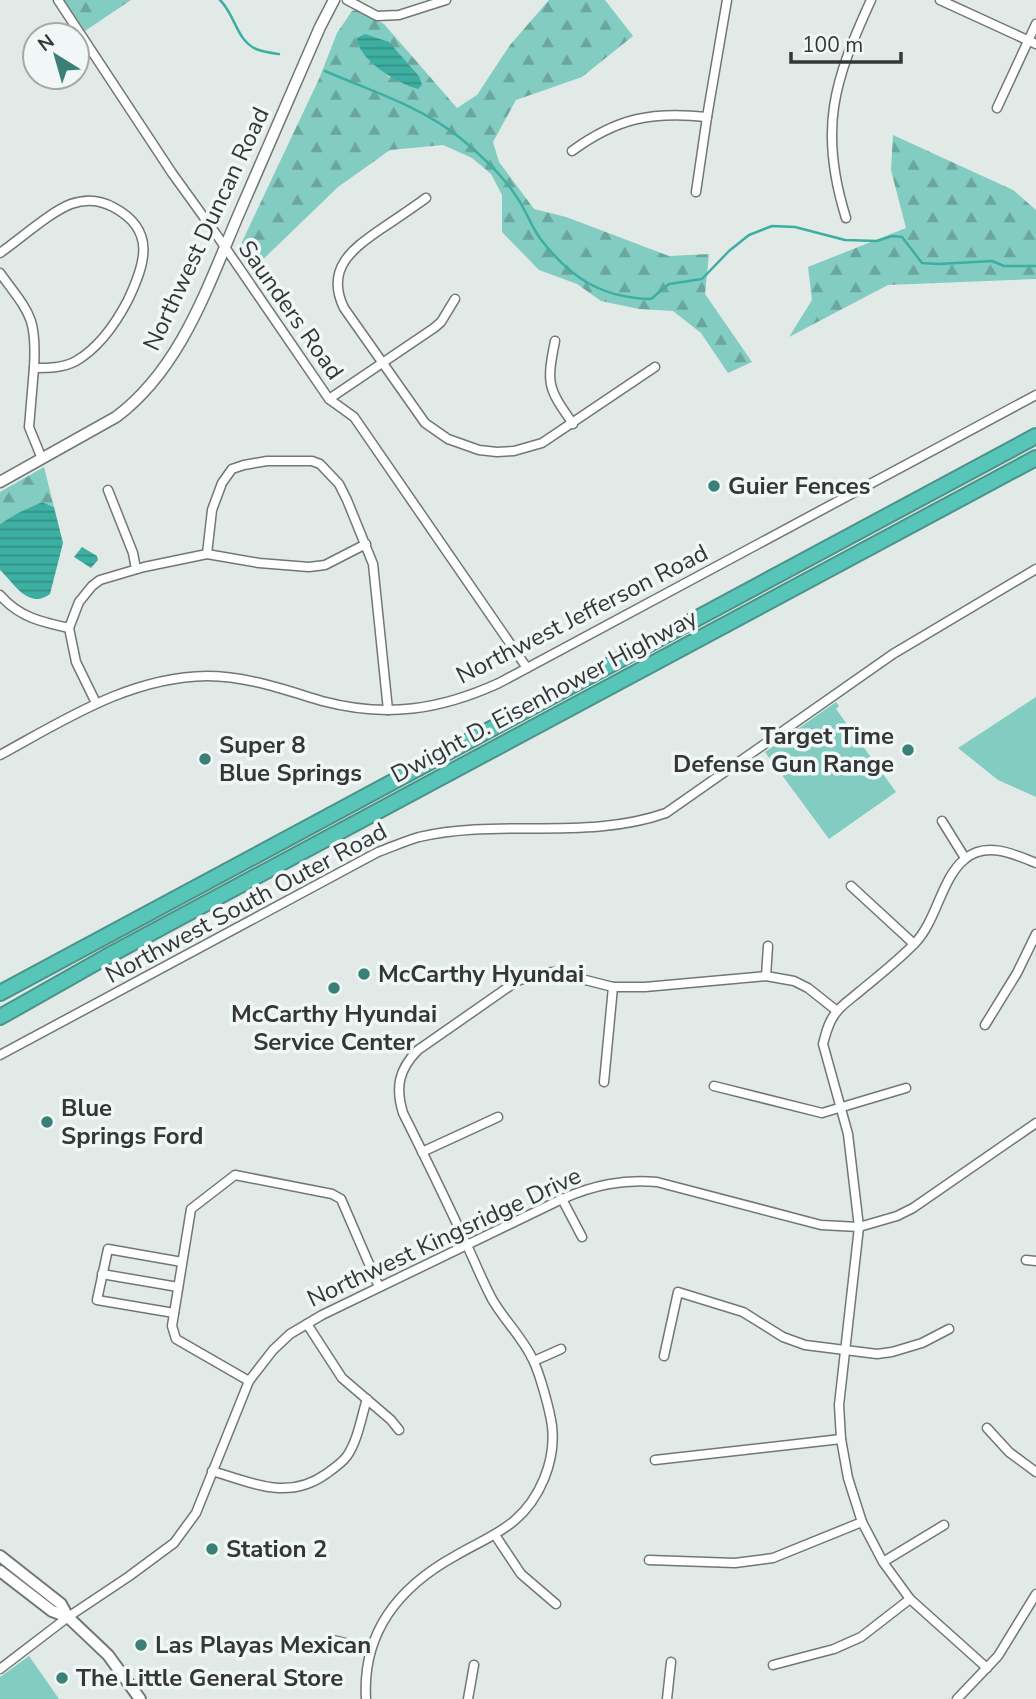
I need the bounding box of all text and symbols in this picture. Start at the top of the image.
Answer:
north arrow [21,21,91,91]
scale bar [791,21,901,65]
text: N [33,29,60,58]
text: 100 m [802,31,863,59]
street label: Northwest Duncan Road [135,102,277,356]
street label: Saunders Road [231,234,351,386]
place label: Guier Fences [728,470,871,502]
marker: Guier Fences [706,478,722,494]
street label: Northwest Jefferson Road [451,537,713,691]
street label: Dwight D. Eisenhower Highway [385,601,703,791]
place label: Target Time Defense Gun Range [673,720,894,780]
place label: Super 8 Blue Springs [219,729,362,789]
marker: Target Time Defense Gun Range [900,742,916,758]
marker: Super 8 Blue Springs [197,751,213,767]
street label: Northwest South Outer Road [100,815,392,991]
place label: McCarthy Hyundai [378,958,584,990]
marker: McCarthy Hyundai [356,966,372,982]
marker: McCarthy Hyundai Service Center [326,980,342,996]
place label: McCarthy Hyundai Service Center [231,998,437,1058]
place label: Blue Springs Ford [61,1092,203,1152]
marker: Blue Springs Ford [39,1114,55,1130]
street label: Northwest Kingsridge Drive [302,1159,586,1315]
place label: Station 2 [226,1533,327,1565]
marker: Station 2 [204,1541,220,1557]
place label: Las Playas Mexican [155,1629,371,1661]
marker: Las Playas Mexican [133,1637,149,1653]
place label: The Little General Store [76,1662,343,1694]
marker: The Little General Store [54,1670,70,1686]

